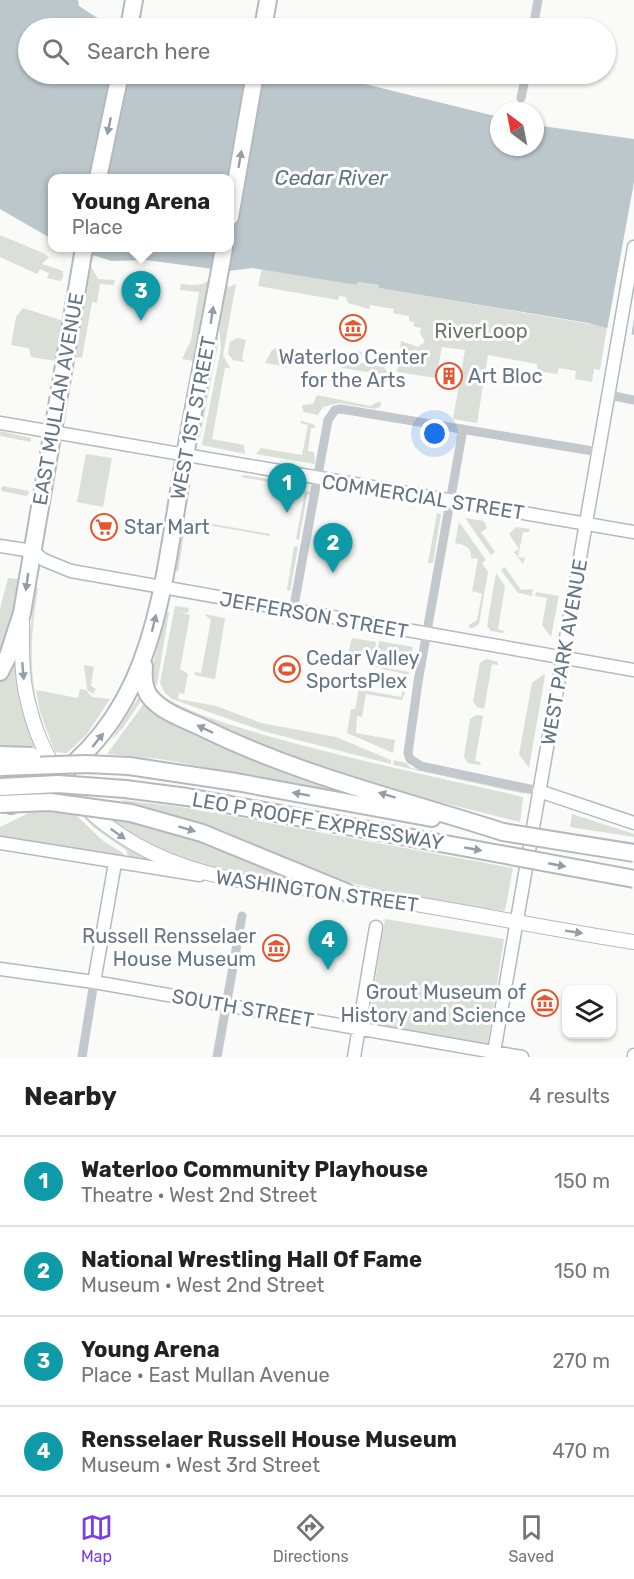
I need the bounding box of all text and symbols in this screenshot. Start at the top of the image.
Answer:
search box [18,18,616,84]
icon: search [39,35,72,68]
text: Search here [87,38,210,65]
north arrow [490,102,544,156]
one-way arrow [104,117,113,136]
one-way arrow [236,150,245,169]
water label: Cedar River [274,165,389,190]
popup [48,174,234,252]
text: Young Arena [72,188,210,215]
text: Place [72,215,123,239]
pin: 3 [122,272,160,321]
street label: EAST MULLAN AVENUE [27,291,89,507]
one-way arrow [208,305,217,324]
museum icon: Waterloo Center for the Arts [338,313,368,343]
park label: RiverLoop [434,319,528,343]
street label: WEST 1ST STREET [165,334,221,502]
place label: Waterloo Center for the Arts [279,345,428,392]
building icon: Art Bloc [434,361,464,391]
place label: Art Bloc [468,364,542,388]
your location [420,419,449,448]
pin: 1 [268,464,306,513]
street label: COMMERCIAL STREET [320,469,526,525]
supermarket icon: Star Mart [89,512,119,542]
place label: Star Mart [124,515,210,539]
pin: 2 [314,524,352,573]
street label: WEST PARK AVENUE [536,557,592,747]
one-way arrow [22,572,31,591]
street label: JEFFERSON STREET [218,587,411,643]
one-way arrow [150,614,160,632]
place label: Cedar Valley SportsPlex [306,646,420,693]
sports icon: Cedar Valley SportsPlex [272,654,302,684]
one-way arrow [18,662,28,681]
one-way arrow [196,725,213,734]
one-way arrow [91,732,104,748]
street label: LEO P ROOFF EXPRESSWAY [190,787,446,855]
one-way arrow [292,789,311,798]
one-way arrow [378,790,396,799]
one-way arrow [179,825,197,834]
one-way arrow [109,828,125,840]
one-way arrow [463,845,482,854]
one-way arrow [548,861,567,870]
street label: WASHINGTON STREET [214,865,420,917]
pin: 4 [308,920,348,970]
place label: Russell Rensselaer House Museum [82,924,256,971]
one-way arrow [565,928,584,937]
museum icon: Russell Rensselaer House Museum [261,933,291,963]
place label: Grout Museum of History and Science [341,980,526,1027]
street label: SOUTH STREET [170,984,316,1032]
map controls [562,985,616,1039]
button: layers [562,985,616,1039]
museum icon: Grout Museum of History and Science [530,988,560,1018]
text: Nearby [24,1081,117,1112]
text: 4 results [529,1084,610,1108]
text: Waterloo Community Playhouse [81,1156,428,1183]
text: 1 [39,1169,48,1193]
text: 150 m [554,1169,610,1193]
text: Theatre · West 2nd Street [81,1183,317,1207]
text: National Wrestling Hall Of Fame [81,1246,422,1273]
text: 2 [37,1259,50,1283]
text: 150 m [554,1259,610,1283]
text: Museum · West 2nd Street [81,1273,324,1297]
text: Young Arena [81,1336,220,1363]
text: 3 [37,1349,50,1373]
text: 270 m [553,1349,610,1373]
text: Place · East Mullan Avenue [81,1363,330,1387]
text: Rensselaer Russell House Museum [81,1426,457,1453]
text: 4 [37,1439,50,1463]
text: 470 m [552,1439,610,1463]
text: Museum · West 3rd Street [81,1453,320,1477]
tab: Map [80,1511,113,1566]
tab: Directions [273,1511,349,1566]
tab: Saved [508,1511,554,1566]

